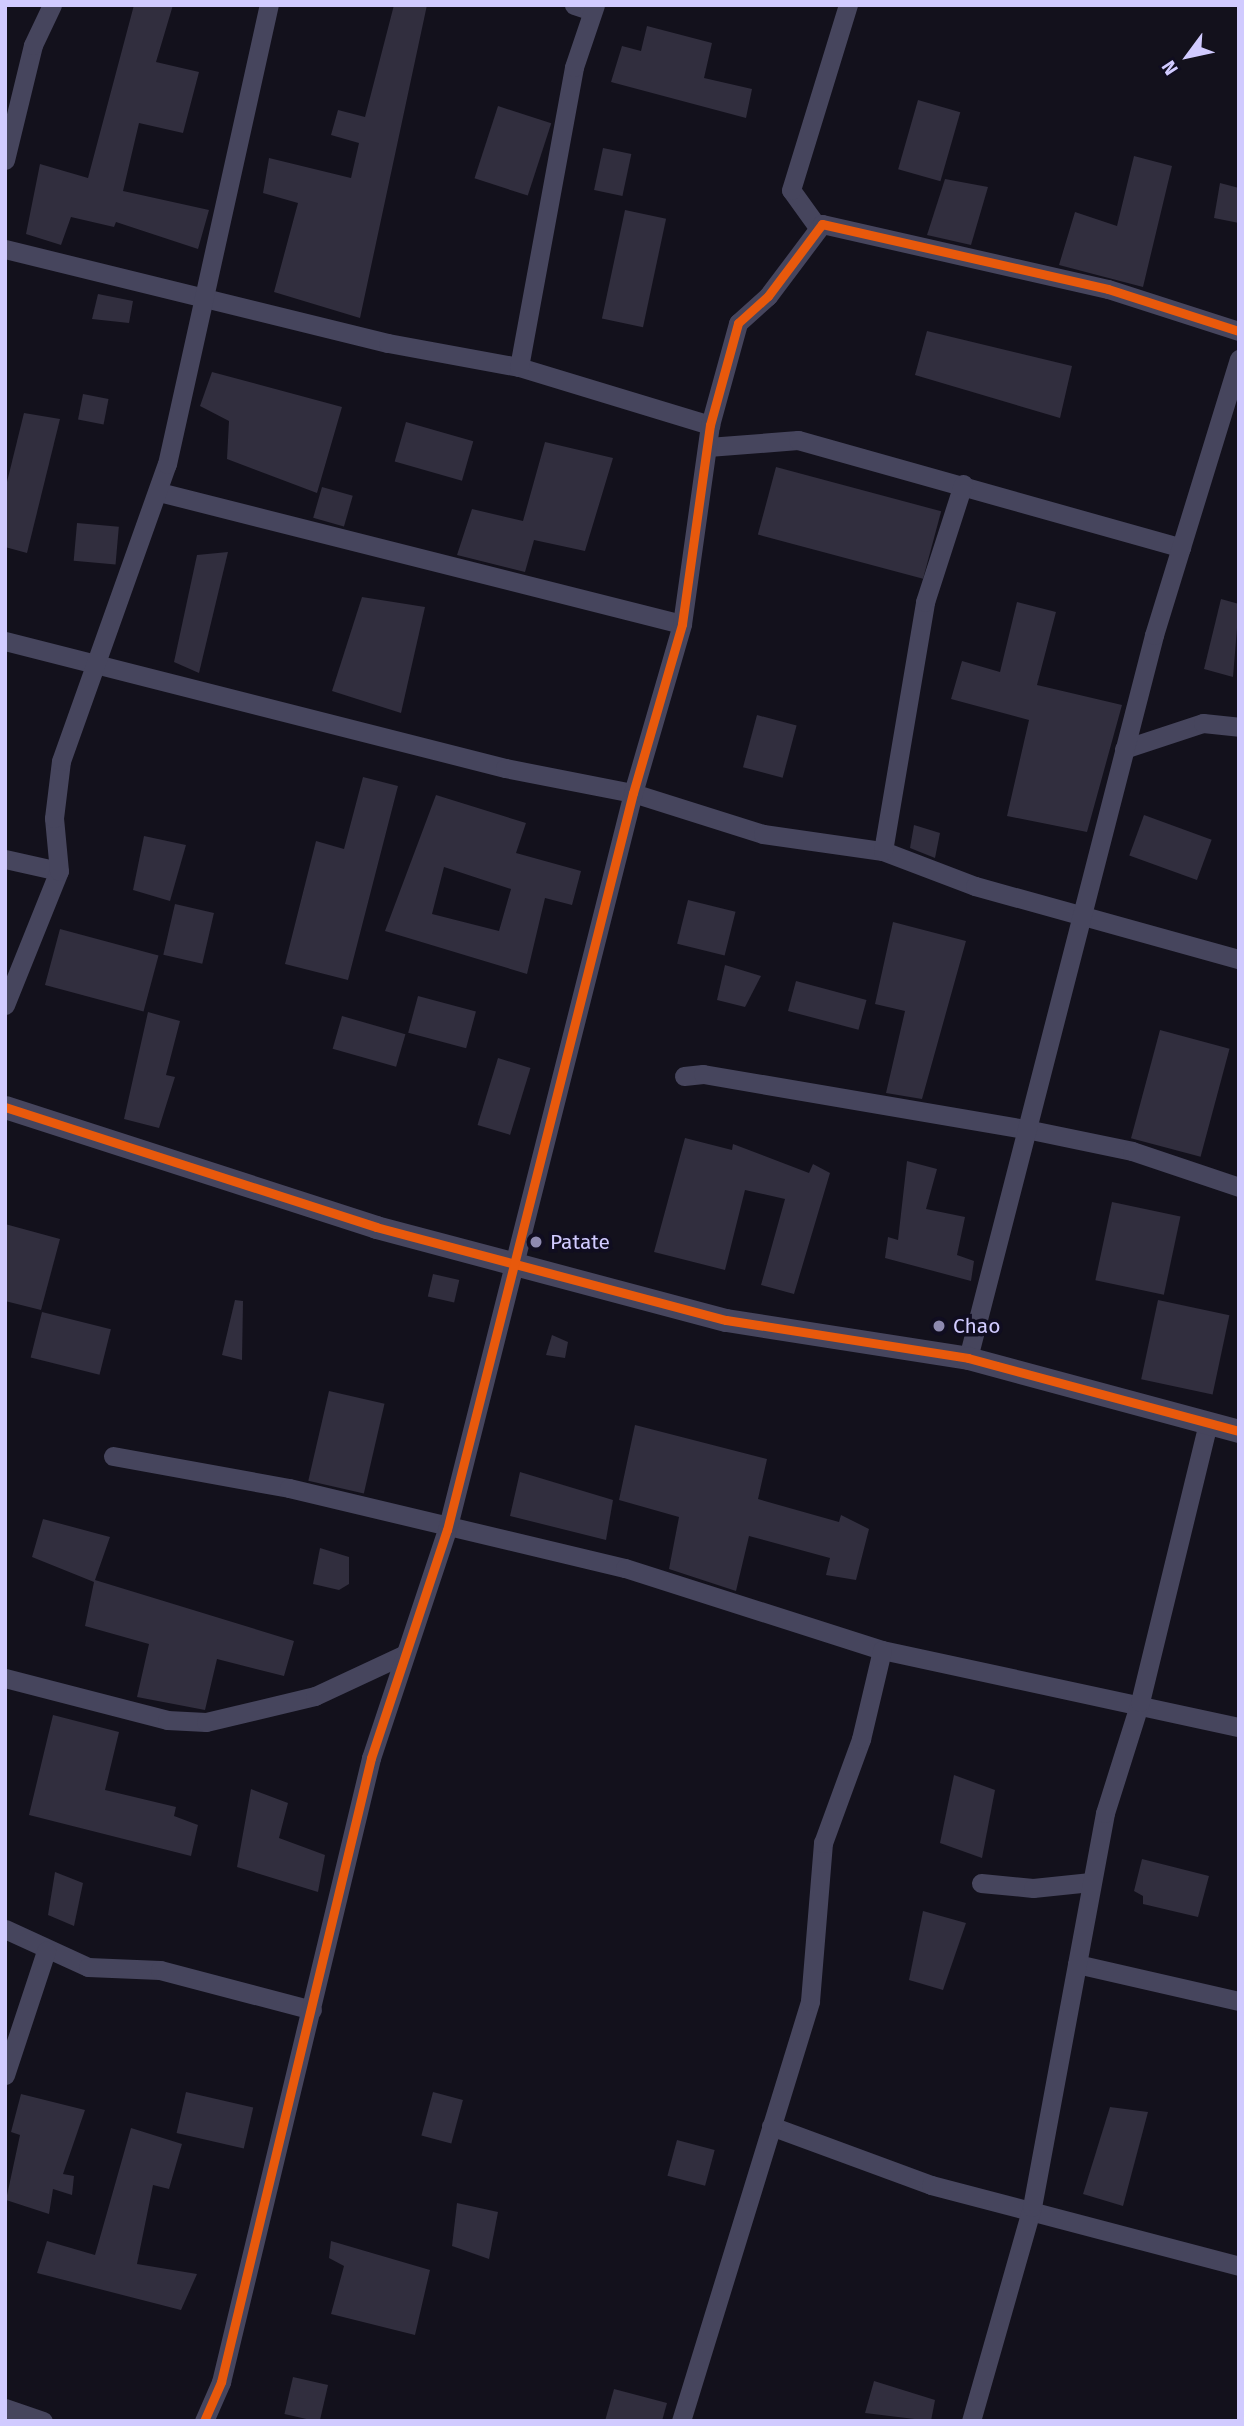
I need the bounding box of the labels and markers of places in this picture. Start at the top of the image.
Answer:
place label: Patate [550,1229,610,1255]
marker: Patate [528,1234,544,1250]
place label: Chao [953,1313,1001,1339]
marker: Chao [931,1318,947,1334]

